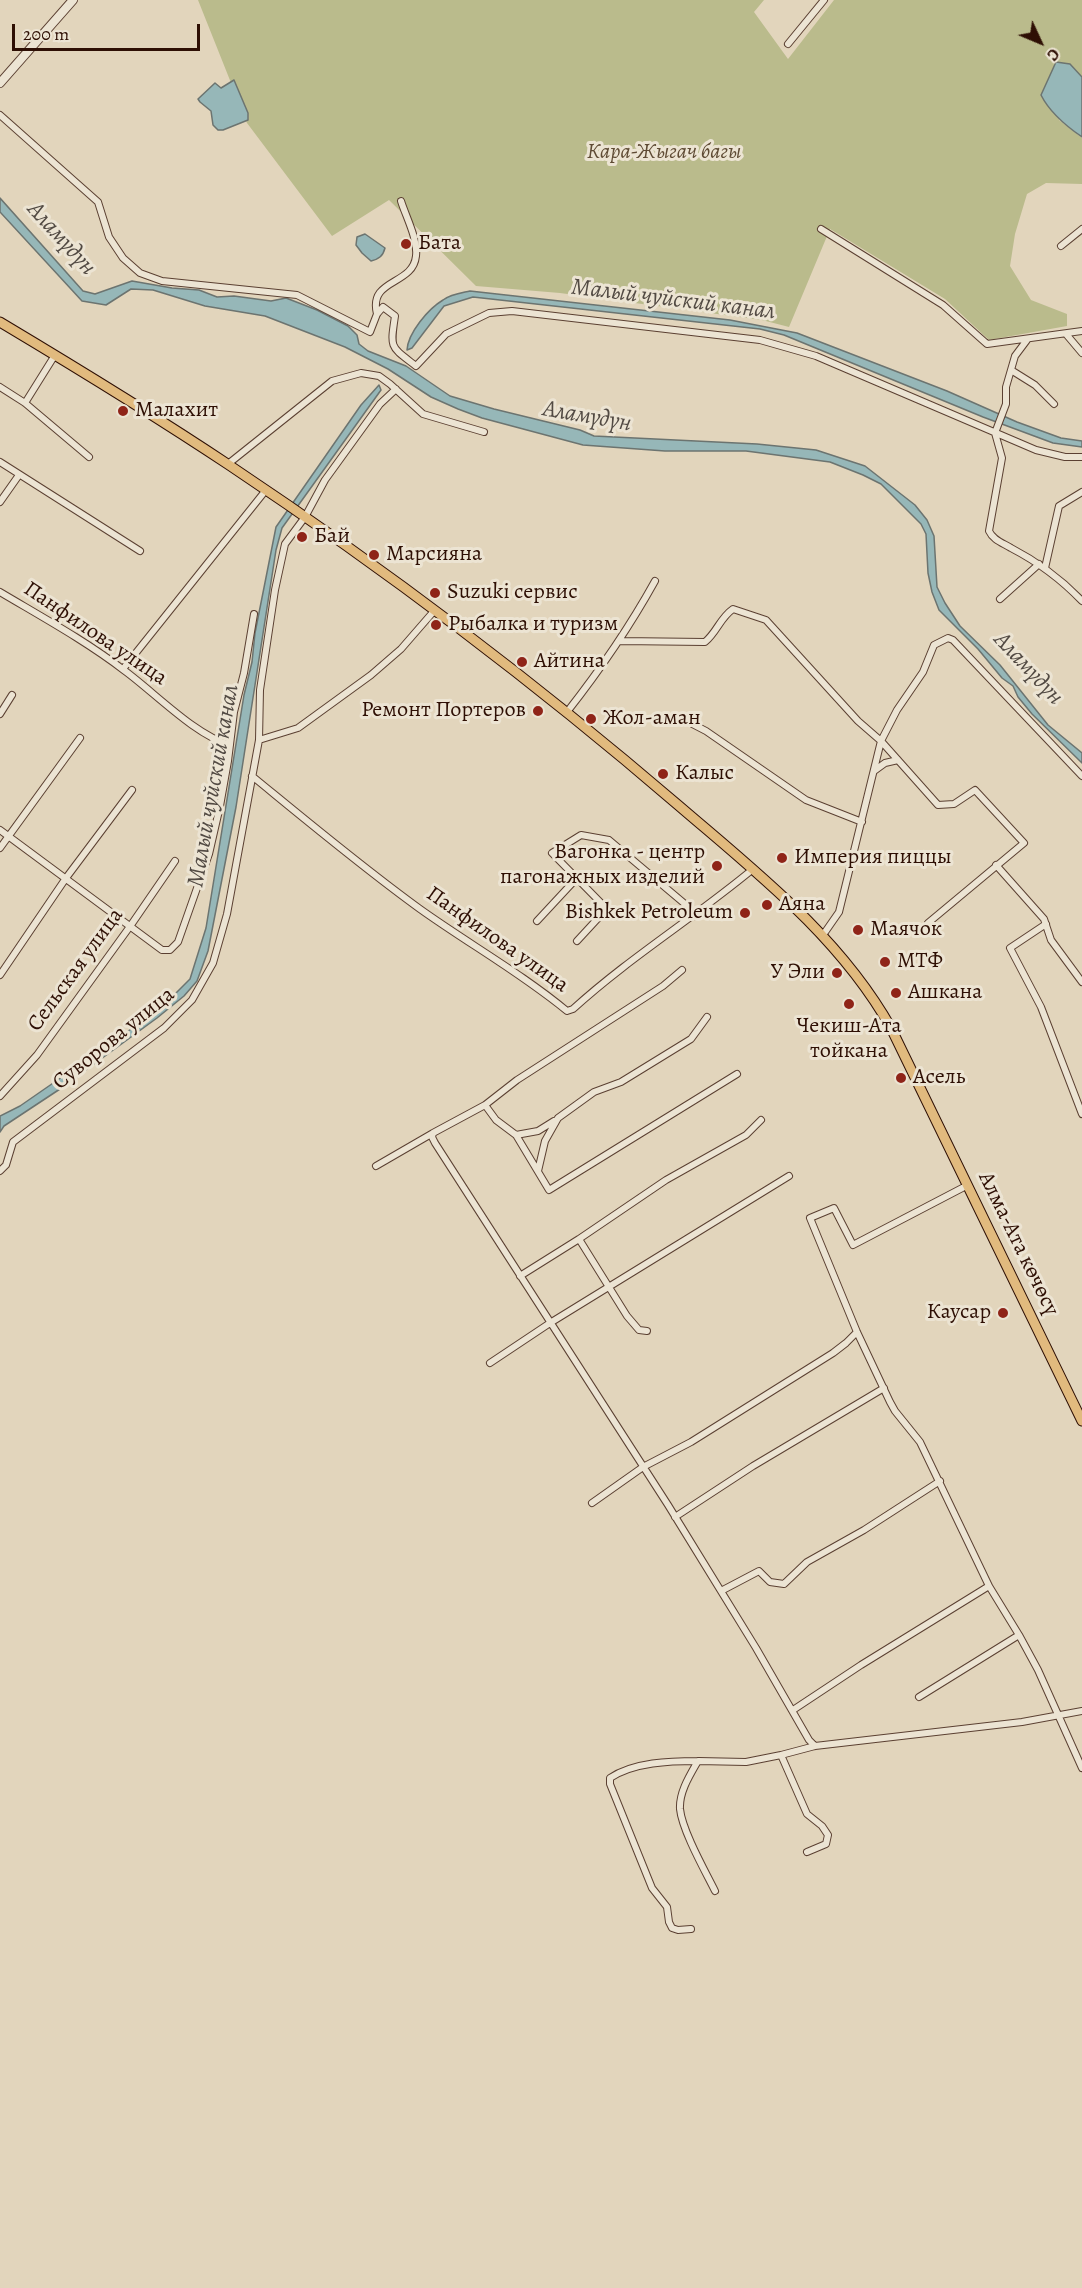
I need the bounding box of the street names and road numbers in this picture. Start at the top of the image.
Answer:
street label: Панфилова улица [18,576,172,692]
street label: Панфилова улица [421,881,573,999]
street label: Сельская улица [22,903,130,1037]
street label: Суворова улица [48,982,180,1096]
street label: Алма-Ата көчөсү [972,1168,1064,1320]

